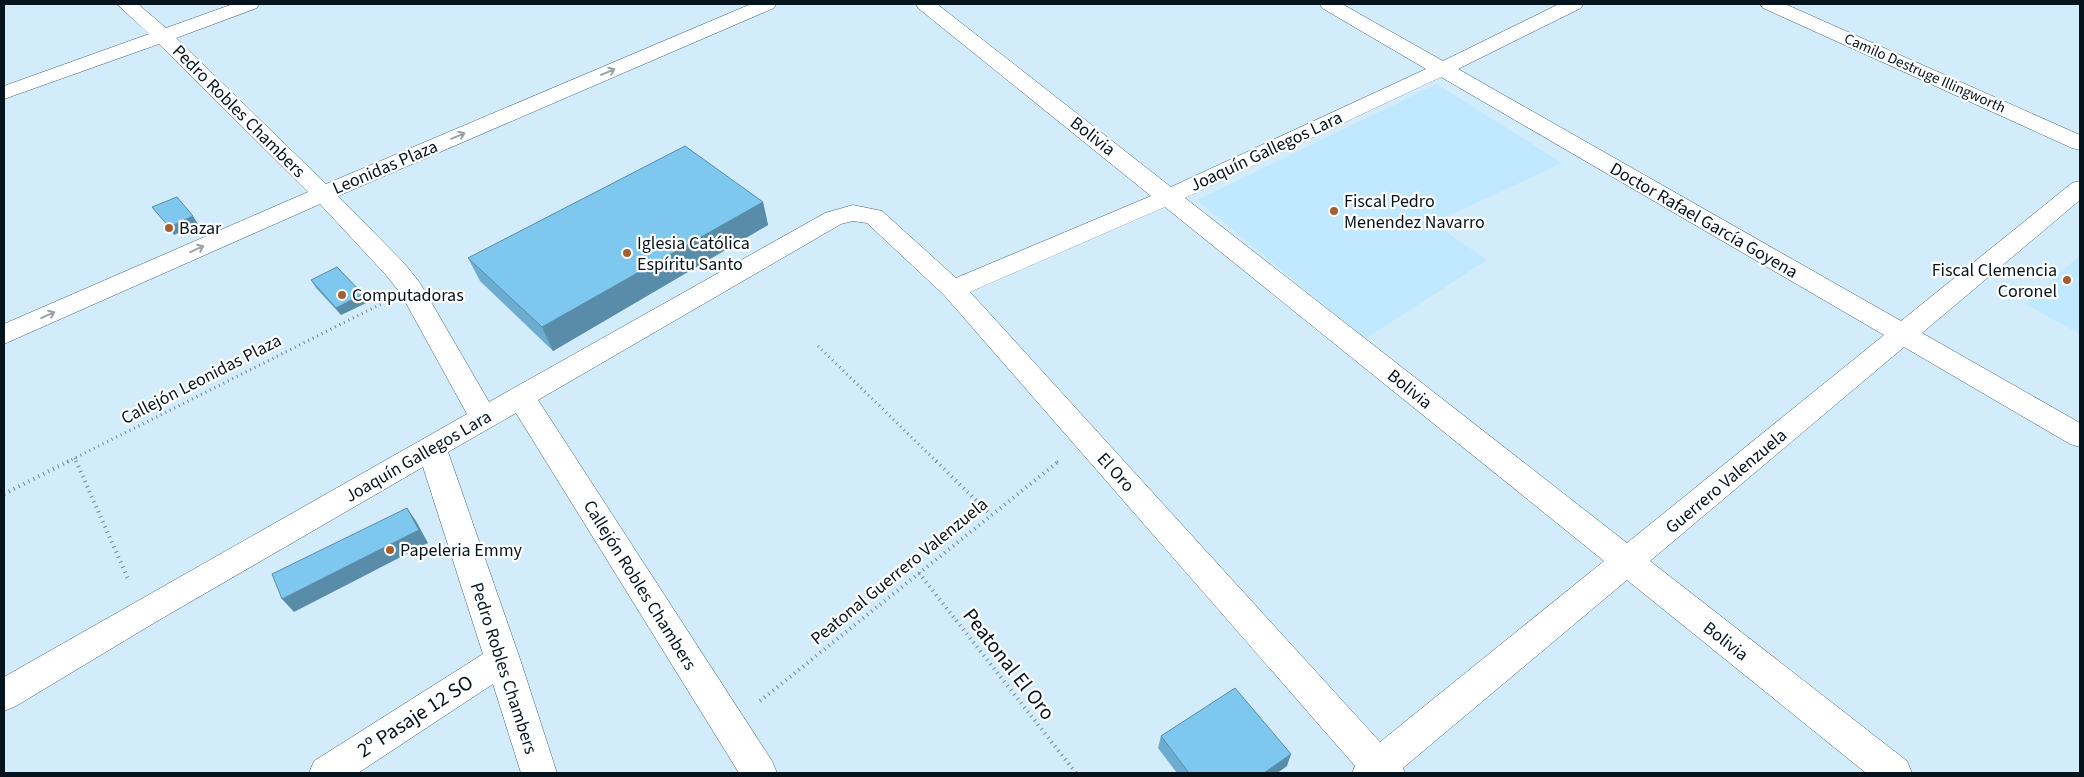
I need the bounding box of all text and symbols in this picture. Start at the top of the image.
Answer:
street label: Camilo Destruge Illingworth [1841,28,2009,119]
street label: Pedro Robles Chambers [166,39,311,184]
one-way arrow [600,66,615,76]
street label: Joaquín Gallegos Lara [1186,105,1346,198]
street label: Bolivia [1065,111,1121,162]
one-way arrow [450,130,465,140]
street label: Leonidas Plaza [329,134,442,201]
street label: Doctor Rafael García Goyena [1605,156,1802,285]
place label: Fiscal Pedro Menendez Navarro [1344,189,1485,235]
marker: Fiscal Pedro Menendez Navarro [1328,205,1340,217]
place label: Bazar [179,216,222,241]
marker: Bazar [163,222,175,234]
place label: Iglesia Católica Espíritu Santo [637,231,750,277]
one-way arrow [189,244,204,254]
marker: Iglesia Católica Espíritu Santo [621,247,633,259]
place label: Fiscal Clemencia Coronel [1932,258,2057,304]
marker: Fiscal Clemencia Coronel [2061,274,2073,286]
place label: Computadoras [352,283,464,308]
marker: Computadoras [336,289,348,301]
one-way arrow [40,310,55,319]
street label: Callejón Leonidas Plaza [117,328,286,431]
street label: Bolivia [1382,364,1437,415]
street label: Joaquín Gallegos Lara [340,404,496,509]
street label: Guerrero Valenzuela [1660,423,1792,540]
street label: El Oro [1091,447,1140,498]
street label: Peatonal Guerrero Valenzuela [805,492,993,651]
street label: Callejón Robles Chambers [577,495,702,675]
place label: Papeleria Emmy [400,538,523,563]
marker: Papeleria Emmy [384,544,396,556]
street label: Pedro Robles Chambers [464,579,543,757]
street label: Peatonal El Oro [956,602,1062,726]
street label: Bolivia [1698,616,1754,667]
street label: 2º Pasaje 12 SO [351,667,479,765]

